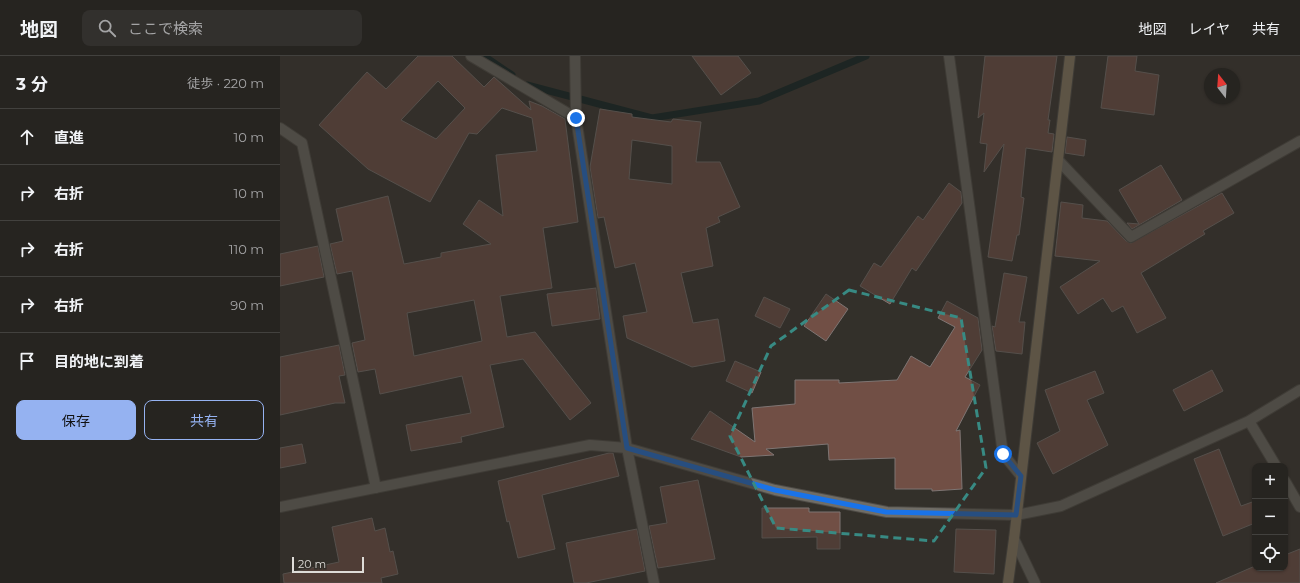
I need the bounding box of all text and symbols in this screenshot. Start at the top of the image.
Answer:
search box [82,10,362,46]
icon: search [96,17,118,39]
text: 地図 [20,18,58,41]
text: ここで検索 [128,19,203,38]
text: 地図 [1138,20,1166,38]
text: レイヤ [1188,20,1230,38]
text: 共有 [1252,20,1280,38]
north arrow [1204,68,1240,104]
text: 3 分 [16,74,48,94]
text: 徒歩 · 220 m [187,75,264,91]
route end [567,109,585,127]
icon: ahead [16,126,38,148]
text: 直進 [54,128,84,147]
text: 10 m [234,129,264,145]
icon: right [16,182,38,204]
text: 右折 [54,184,84,203]
text: 10 m [234,185,264,201]
icon: right [16,238,38,260]
text: 右折 [54,240,84,259]
text: 110 m [229,241,264,257]
icon: right [16,294,38,316]
text: 右折 [54,296,84,315]
text: 90 m [230,297,264,313]
icon: arrive [16,350,38,372]
text: 目的地に到着 [54,352,144,371]
button: 保存 [16,400,136,440]
button: 共有 [144,400,264,440]
route start [994,445,1012,463]
map controls [1252,463,1288,571]
button: + [1252,463,1288,499]
button: − [1252,499,1288,535]
button: locate [1252,535,1288,571]
scale bar [292,555,364,574]
text: 20 m [298,557,326,571]

